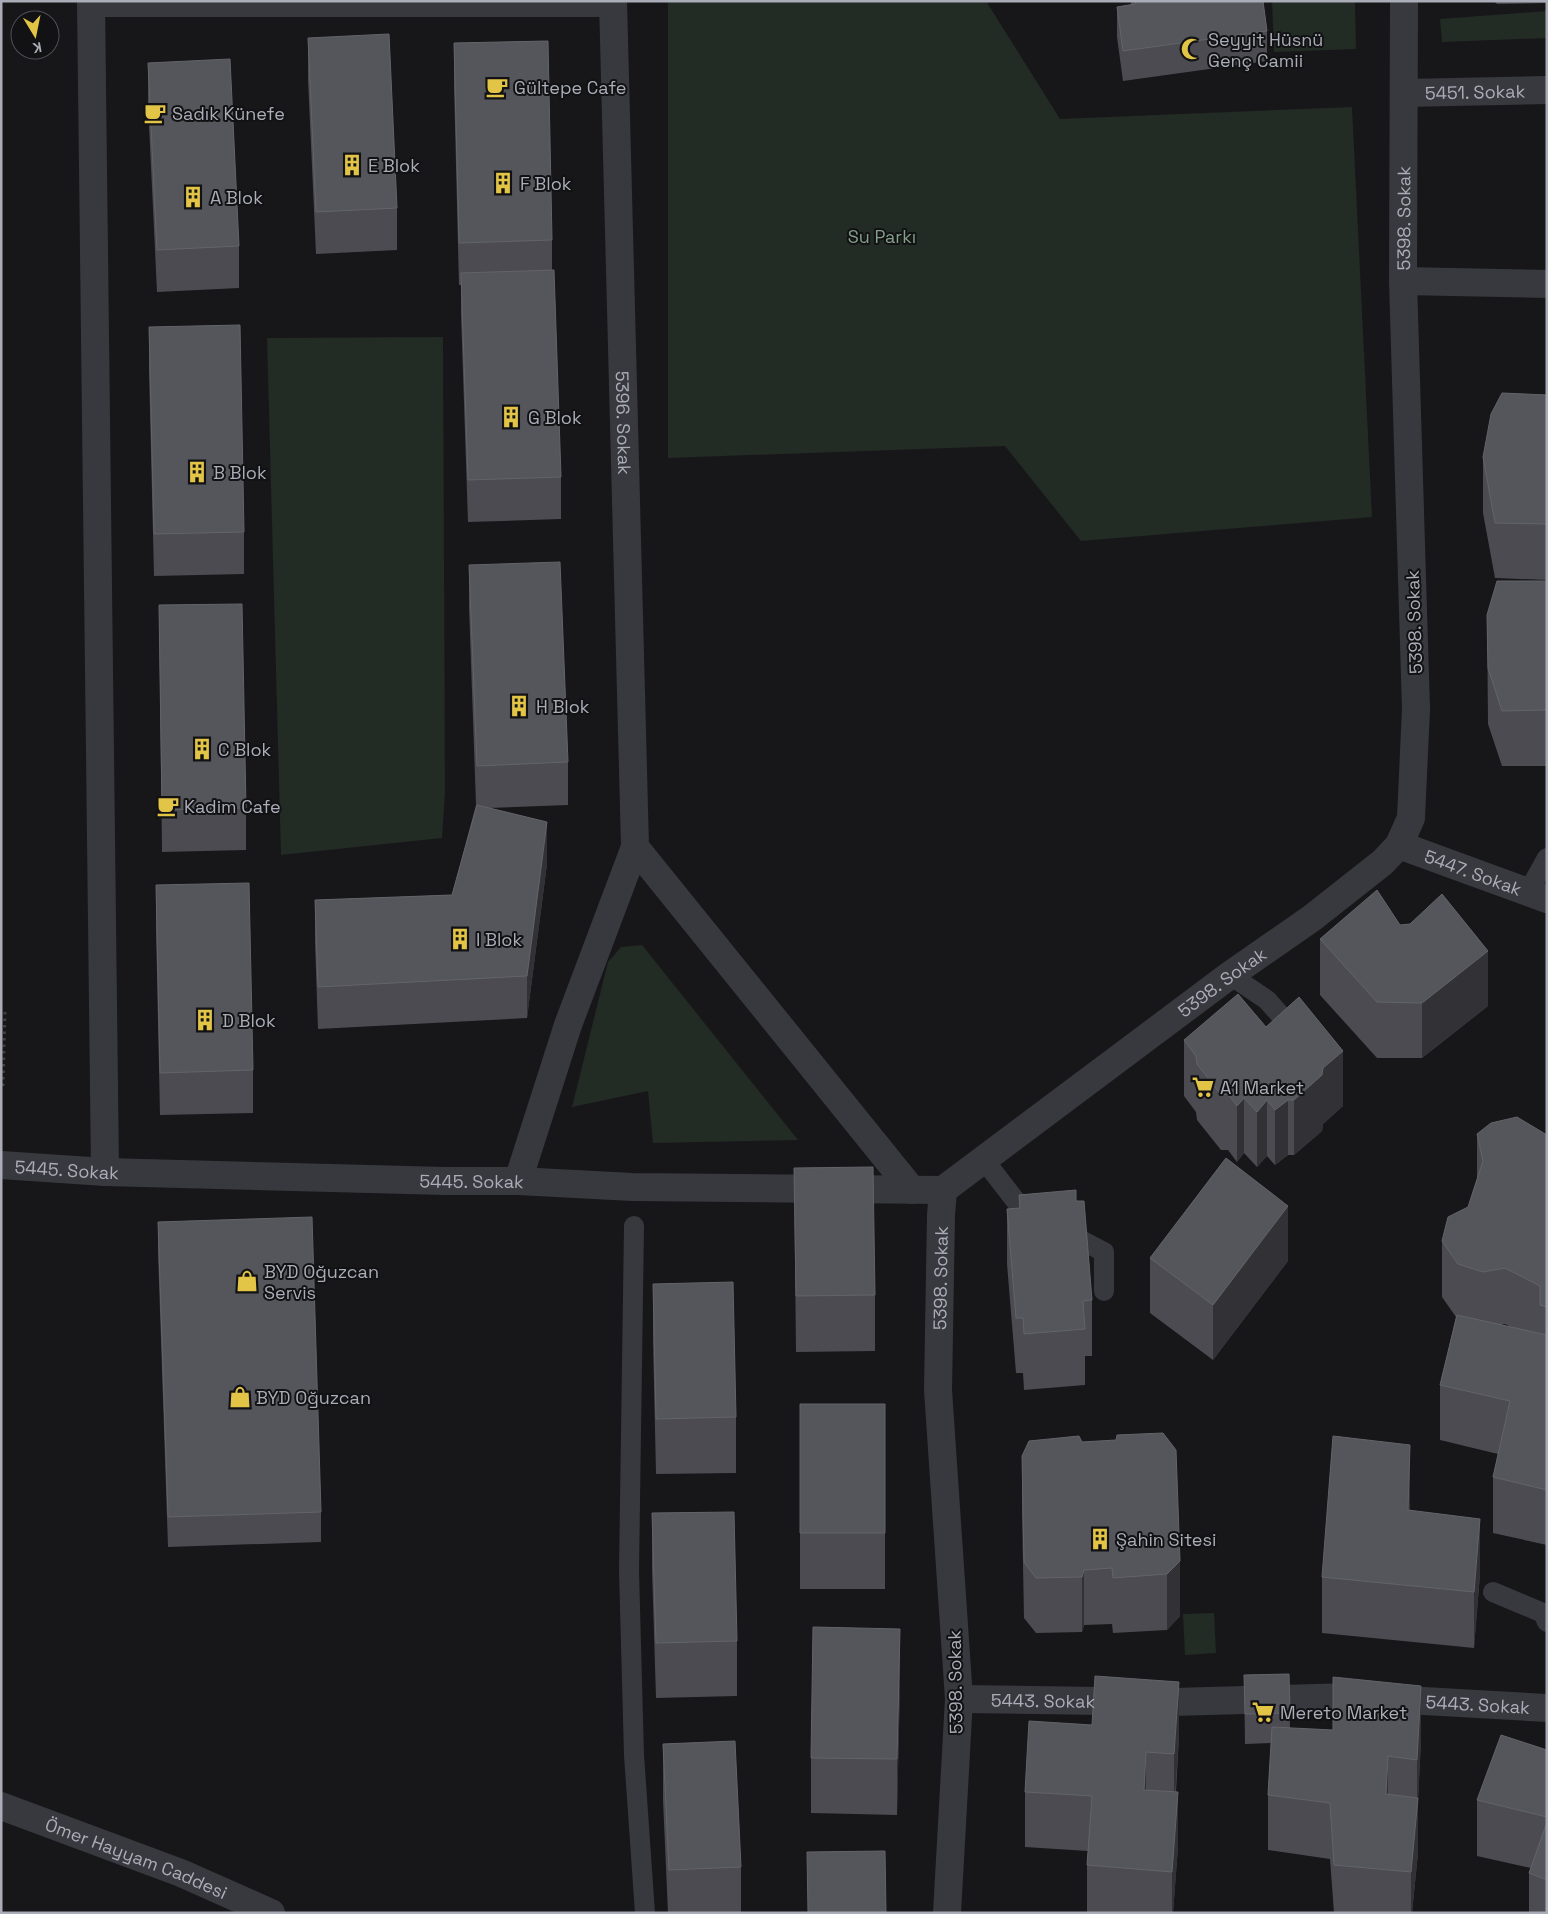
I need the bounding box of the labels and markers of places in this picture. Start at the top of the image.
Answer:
place label: Seyyit Hüsnü Genç Camii [1208,28,1323,72]
mosque icon: Seyyit Hüsnü Genç Camii [1179,36,1205,62]
cafe icon: Gültepe Cafe [484,74,510,100]
place label: Gültepe Cafe [514,76,626,99]
cafe icon: Sadık Künefe [142,100,168,126]
place label: Sadık Künefe [172,102,285,125]
building icon: E Blok [339,152,365,178]
place label: E Blok [368,154,420,177]
building icon: F Blok [490,170,516,196]
place label: F Blok [520,172,572,195]
building icon: A Blok [180,184,206,210]
place label: A Blok [210,186,263,209]
building icon: G Blok [498,404,524,430]
place label: G Blok [528,406,582,429]
building icon: B Blok [184,459,210,485]
place label: B Blok [213,461,267,484]
building icon: H Blok [506,693,532,719]
place label: H Blok [536,695,590,718]
building icon: C Blok [189,736,215,762]
place label: C Blok [218,738,272,761]
cafe icon: Kadim Cafe [155,793,181,819]
place label: Kadim Cafe [184,795,281,818]
building icon: I Blok [447,926,473,952]
place label: I Blok [476,928,522,951]
building icon: D Blok [192,1007,218,1033]
place label: D Blok [222,1009,276,1032]
supermarket icon: A1 Market [1190,1074,1216,1100]
place label: A1 Market [1220,1076,1304,1099]
place label: BYD Oğuzcan Servis [264,1260,379,1304]
shop icon: BYD Oğuzcan Servis [234,1268,260,1294]
shop icon: BYD Oğuzcan [227,1384,253,1410]
place label: BYD Oğuzcan [256,1386,371,1409]
building icon: Şahin Sitesi [1087,1526,1113,1552]
place label: Şahin Sitesi [1116,1528,1216,1551]
supermarket icon: Mereto Market [1250,1699,1276,1725]
place label: Mereto Market [1280,1701,1407,1724]

